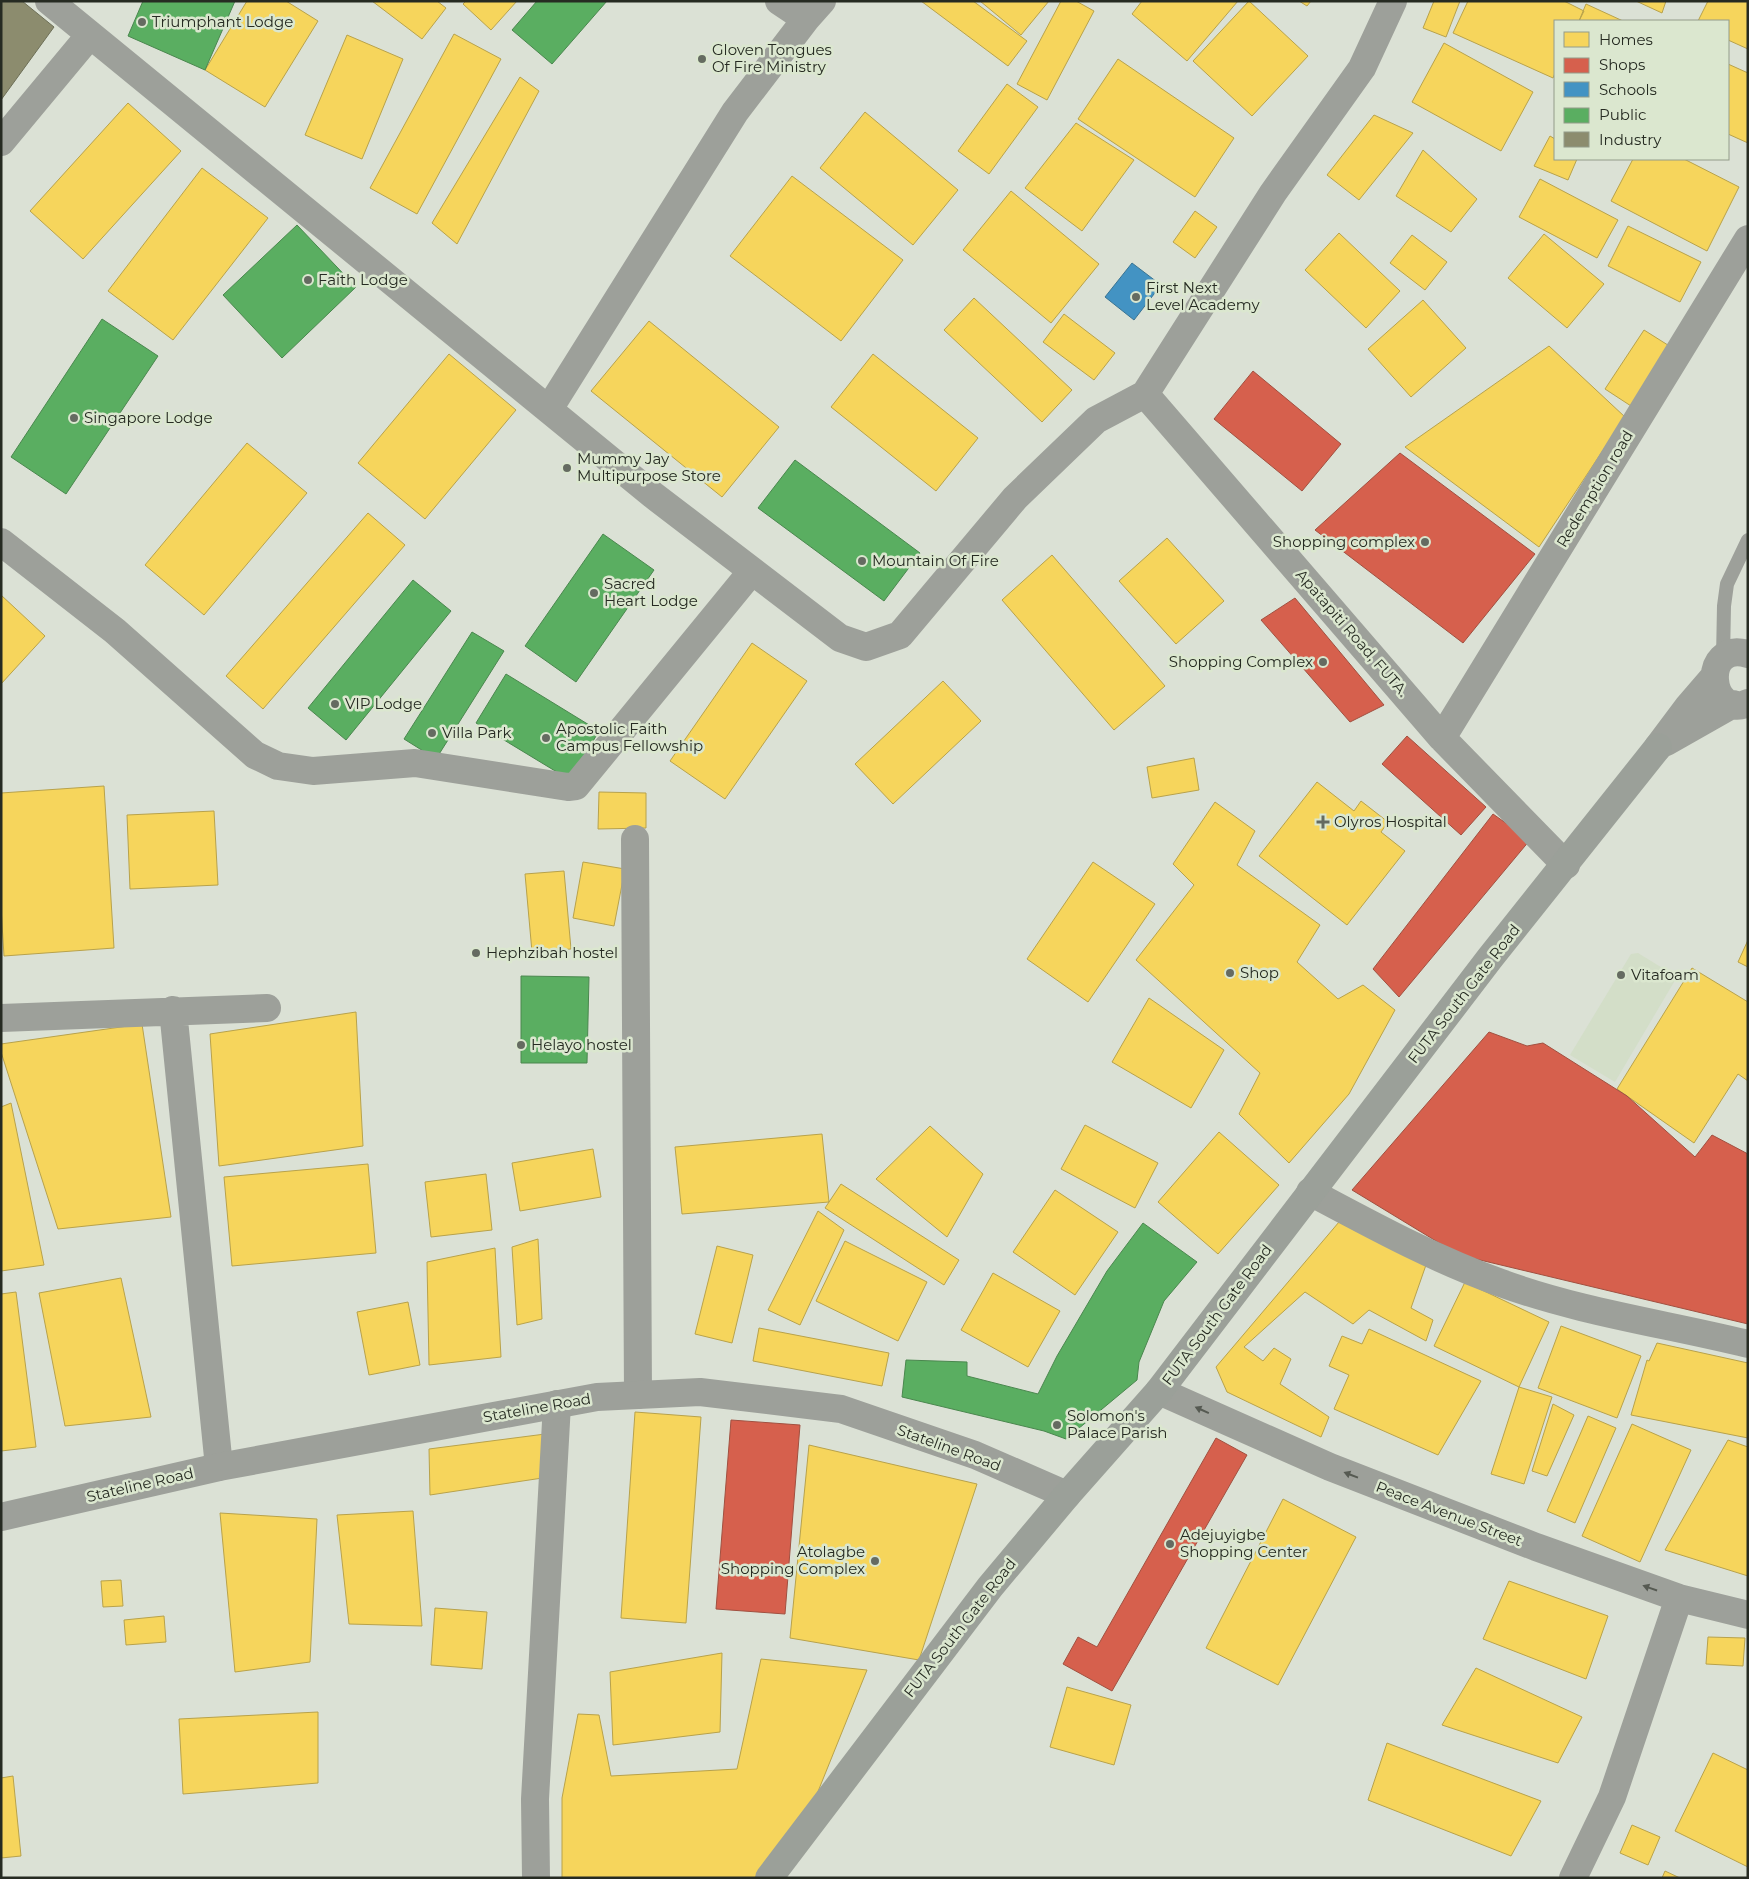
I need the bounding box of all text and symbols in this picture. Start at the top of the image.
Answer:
place label: Triumphant Lodge [152,12,293,31]
marker: Triumphant Lodge [136,16,148,28]
legend [1554,20,1729,160]
text: Homes [1599,30,1653,49]
place label: Gloven Tongues Of Fire Ministry [712,40,832,76]
marker: Gloven Tongues Of Fire Ministry [696,53,708,65]
text: Shops [1599,55,1645,74]
text: Schools [1599,80,1657,99]
text: Public [1599,105,1647,124]
text: Industry [1599,130,1662,149]
place label: Faith Lodge [318,270,408,289]
marker: Faith Lodge [302,274,314,286]
place label: First Next Level Academy [1146,278,1260,314]
marker: First Next Level Academy [1130,291,1142,303]
place label: Singapore Lodge [84,408,213,427]
marker: Singapore Lodge [68,412,80,424]
street label: Redemption road [1552,427,1637,551]
place label: Mummy Jay Multipurpose Store [577,449,721,485]
marker: Mummy Jay Multipurpose Store [561,462,573,474]
place label: Shopping complex [1273,532,1415,551]
marker: Shopping complex [1419,536,1431,548]
place label: Mountain Of Fire [872,551,999,570]
marker: Mountain Of Fire [856,555,868,567]
street label: Apatapiti Road, FUTA. [1292,565,1413,700]
place label: Sacred Heart Lodge [604,574,698,610]
marker: Sacred Heart Lodge [588,587,600,599]
place label: Shopping Complex [1169,652,1313,671]
marker: Shopping Complex [1317,656,1329,668]
place label: VIP Lodge [345,694,422,713]
marker: VIP Lodge [329,698,341,710]
place label: Apostolic Faith Campus Fellowship [556,719,703,755]
place label: Villa Park [442,723,511,742]
marker: Villa Park [426,727,438,739]
marker: Apostolic Faith Campus Fellowship [540,732,552,744]
place label: Olyros Hospital [1334,812,1447,831]
marker: Olyros Hospital [1316,815,1330,829]
street label: FUTA South Gate Road [1403,920,1524,1067]
place label: Hephzibah hostel [486,943,618,962]
marker: Hephzibah hostel [470,947,482,959]
place label: Shop [1240,963,1279,982]
place label: Vitafoam [1631,965,1699,984]
marker: Shop [1224,967,1236,979]
marker: Vitafoam [1615,969,1627,981]
place label: Helayo hostel [531,1035,632,1054]
marker: Helayo hostel [515,1039,527,1051]
street label: FUTA South Gate Road [1157,1241,1276,1389]
street label: Stateline Road [482,1389,592,1426]
place label: Solomon's Palace Parish [1067,1406,1167,1442]
one-way arrow [1195,1406,1209,1414]
marker: Solomon's Palace Parish [1051,1419,1063,1431]
street label: Stateline Road [895,1420,1004,1475]
street label: Stateline Road [85,1463,195,1506]
one-way arrow [1344,1471,1358,1479]
street label: Peace Avenue Street [1373,1477,1525,1550]
place label: Adejuyigbe Shopping Center [1180,1525,1308,1561]
marker: Adejuyigbe Shopping Center [1164,1538,1176,1550]
place label: Atolagbe Shopping Complex [721,1542,865,1578]
street label: FUTA South Gate Road [899,1554,1020,1701]
marker: Atolagbe Shopping Complex [869,1555,881,1567]
one-way arrow [1643,1584,1658,1591]

